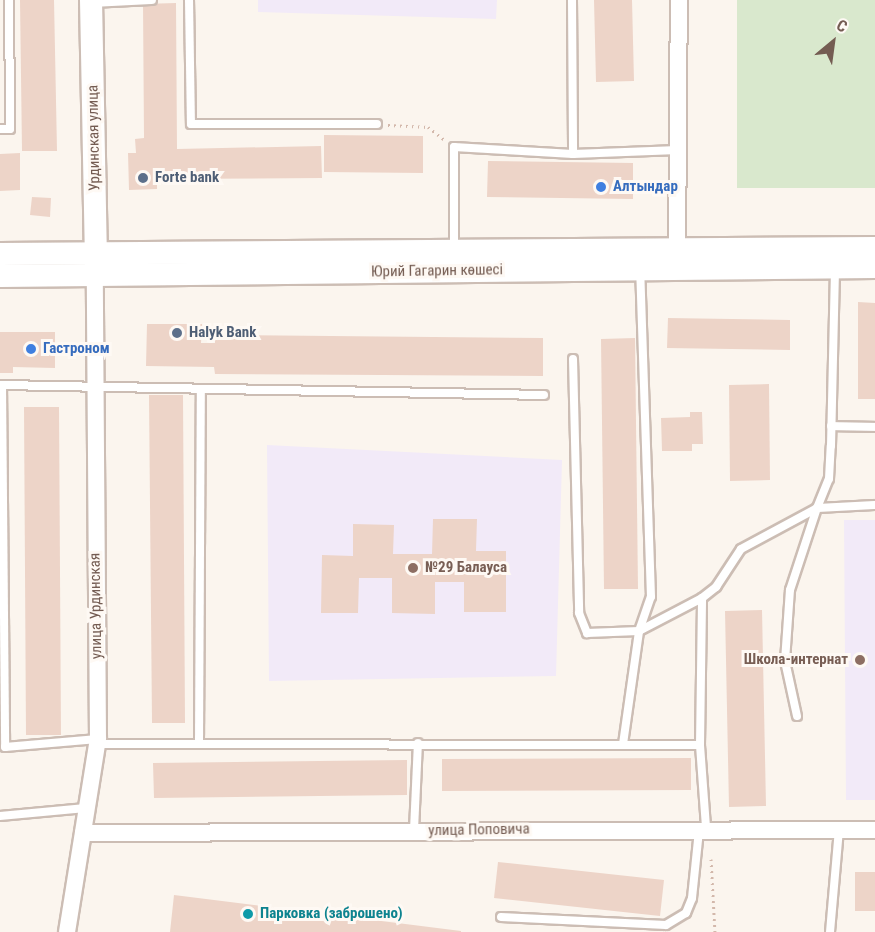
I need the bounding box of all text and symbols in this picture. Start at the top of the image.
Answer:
north arrow [803,12,863,72]
text: С [833,15,851,36]
street label: Урдинская улица [84,85,104,191]
place label: Forte bank [155,169,219,187]
marker: Forte bank [136,171,150,185]
place label: Алтындар [613,178,678,196]
marker: Алтындар [594,180,608,194]
street label: Юрий Гагарин көшесі [371,261,503,281]
place label: Halyk Bank [189,324,256,342]
marker: Halyk Bank [170,326,184,340]
place label: Гастроном [43,340,110,358]
marker: Гастроном [24,342,38,356]
street label: улица Урдинская [86,553,106,659]
place label: №29 Балауса [425,559,507,577]
marker: №29 Балауса [406,561,420,575]
place label: Школа-интернат [744,651,848,669]
marker: Школа-интернат [853,653,867,667]
street label: улица Поповича [428,820,530,840]
place label: Парковка (заброшено) [260,905,403,923]
marker: Парковка (заброшено) [241,907,255,921]

